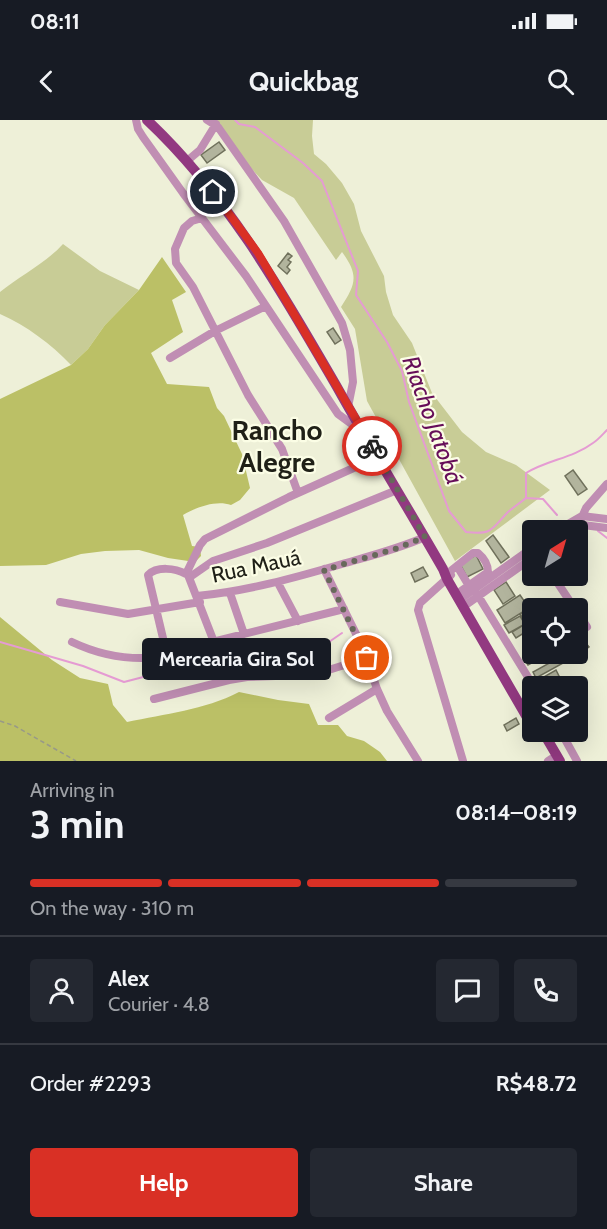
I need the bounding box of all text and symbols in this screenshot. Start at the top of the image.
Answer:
text: 08:11 [30,8,80,35]
icon: back [30,65,63,98]
text: Quickbag [249,65,358,98]
icon: search [544,65,577,98]
pin [187,166,238,217]
icon: home [196,175,229,208]
water label: Riacho Jatobá [396,352,470,488]
district label: Rancho Alegre [232,413,322,479]
courier [342,416,402,476]
icon: bike [356,430,389,463]
north arrow [522,520,588,586]
map controls [522,520,588,742]
street label: Rua Mauá [209,543,303,589]
button: locate [522,598,588,664]
pin [341,632,392,683]
callout: Mercearia Gira Sol [142,637,331,679]
icon: bag [350,641,383,674]
text: Mercearia Gira Sol [159,647,314,671]
button: layers [522,676,588,742]
text: Arriving in [30,778,114,802]
text: 08:14–08:19 [455,799,577,826]
text: 3 min [30,800,125,848]
text: On the way · 310 m [30,896,194,920]
button: person [30,959,93,1022]
button: chat [436,959,499,1022]
button: phone [514,959,577,1022]
text: Alex [108,965,149,992]
text: Courier · 4.8 [108,992,210,1016]
text: Order #2293 [30,1070,152,1097]
text: R$48.72 [496,1070,577,1097]
button: Help [30,1148,298,1217]
button: Share [310,1148,577,1217]

